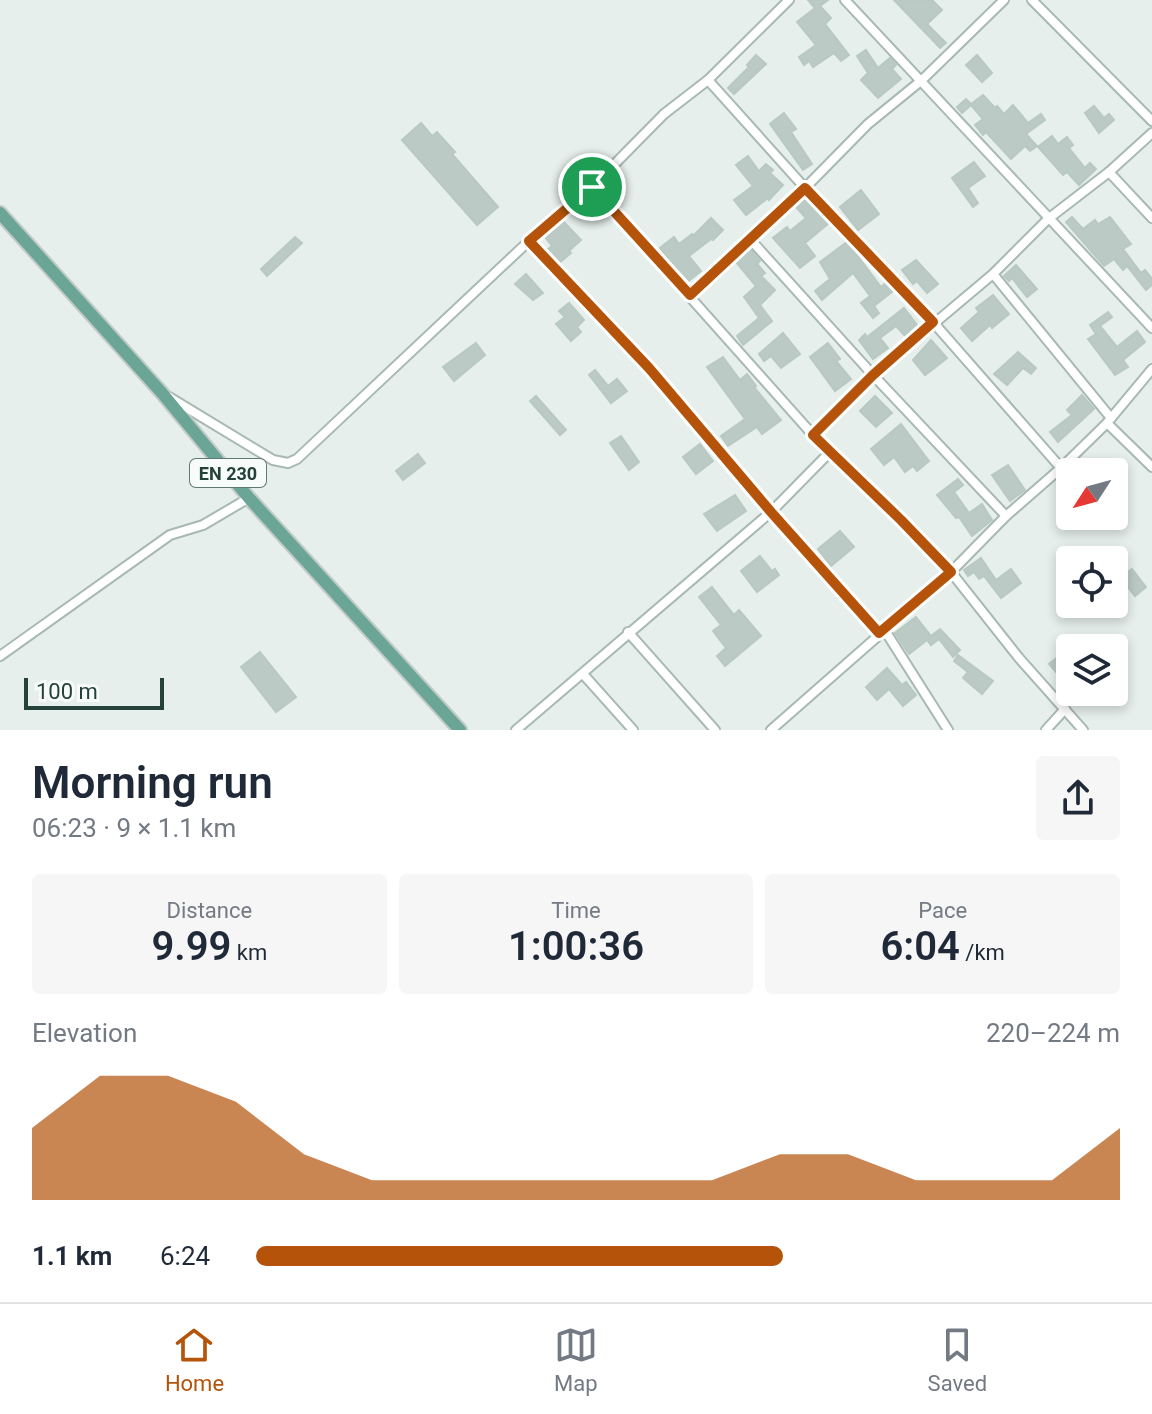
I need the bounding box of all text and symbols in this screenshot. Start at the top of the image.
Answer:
pin [558,153,626,221]
icon: arrive [570,165,614,209]
north arrow [1056,458,1128,530]
map controls [1056,458,1128,706]
road number: EN 230 [190,459,266,487]
button: locate [1056,546,1128,618]
button: layers [1056,634,1128,706]
scale bar [24,674,164,710]
text: 100 m [36,679,98,704]
button: share [1036,756,1120,840]
text: Morning run [32,757,273,809]
text: 06:23 · 9 × 1.1 km [32,813,236,843]
text: Distance [167,898,252,923]
text: Time [551,898,601,923]
text: Pace [918,898,967,923]
text: 9.99 [151,923,231,970]
text: 1:00:36 [508,923,644,970]
text: 6:04 [880,923,960,970]
text: km [231,940,267,965]
text: /km [960,940,1005,965]
text: Elevation [32,1018,137,1048]
text: 220–224 m [986,1018,1120,1048]
text: 1.1 km [32,1241,112,1271]
text: 6:24 [160,1241,210,1271]
tab: Home [165,1323,224,1396]
tab: Map [554,1323,598,1396]
tab: Saved [928,1323,987,1396]

